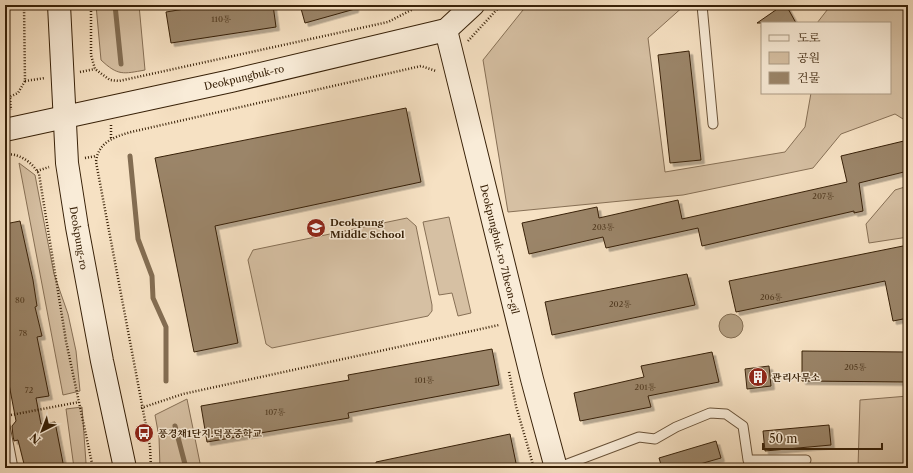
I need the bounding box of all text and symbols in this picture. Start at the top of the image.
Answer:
house number: 110동 [211,14,231,24]
legend [761,22,891,94]
text: 도로 [797,30,821,45]
text: 공원 [797,50,820,65]
street label: Deokpungbuk-ro [203,62,285,93]
text: 건물 [797,70,821,85]
street label: Deokpungbuk-ro 71beon-gil [477,183,522,315]
house number: 207동 [812,191,834,201]
street label: Deokpung-ro [67,205,90,271]
place label: Deokpung Middle School [330,216,405,241]
school or university icon: Deokpung Middle School [305,217,327,239]
house number: 203동 [592,222,614,232]
house number: 206동 [760,292,782,302]
house number: 80 [15,295,25,305]
house number: 202동 [609,299,631,309]
house number: 78 [19,328,28,338]
house number: 205동 [844,362,866,372]
building icon: 관리사무소 [747,366,769,388]
place label: 관리사무소 [771,371,821,384]
house number: 101동 [414,375,434,385]
house number: 201동 [635,382,656,392]
house number: 72 [25,385,34,395]
house number: 107동 [265,407,285,417]
north arrow [22,411,62,451]
bus stop icon: 풍경채1단지.덕풍중학교 [133,422,155,444]
scale bar [763,425,882,451]
place label: 풍경채1단지.덕풍중학교 [158,427,262,440]
text: N [27,430,44,447]
text: 50 m [769,431,798,446]

